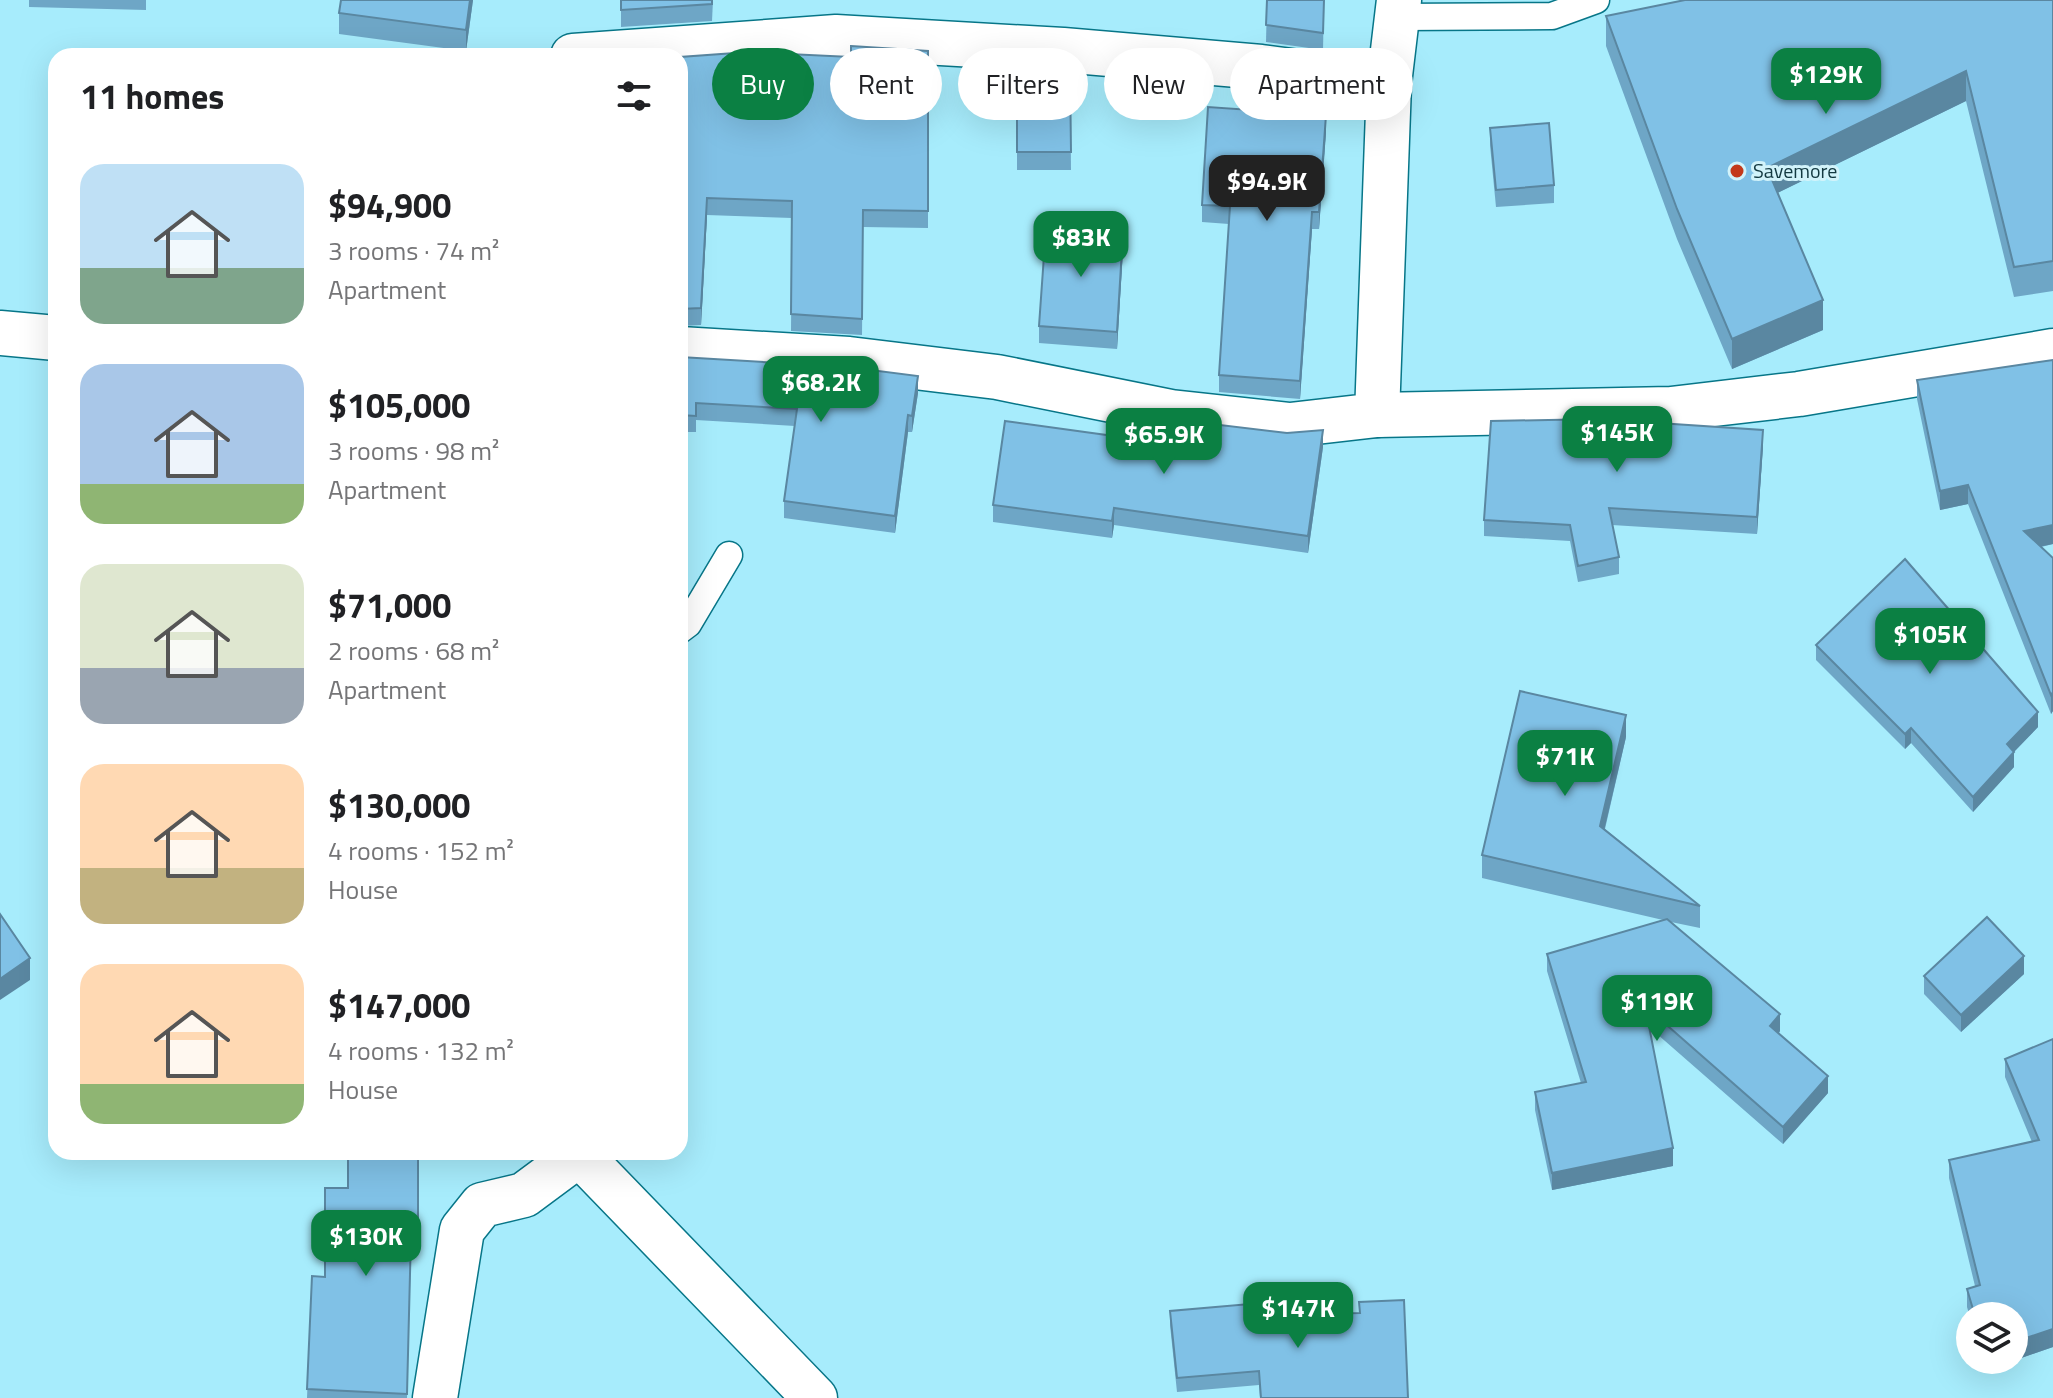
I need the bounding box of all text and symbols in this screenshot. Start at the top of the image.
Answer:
chip: Buy [712,48,814,120]
chip: Rent [830,48,942,120]
chip: Filters [958,48,1088,120]
chip: New [1104,48,1214,120]
chip: Apartment [1230,48,1413,120]
pin: $129K [1770,48,1882,116]
text: $129K [1789,54,1863,93]
text: 11 homes [80,70,224,122]
icon: filters [612,74,656,118]
pin: $94.9K [1202,155,1332,223]
place label: Savemore [1753,155,1837,186]
text: $94.9K [1227,161,1307,200]
marker: Savemore [1728,162,1746,180]
text: $94,900 [328,179,451,231]
icon: home [144,196,240,292]
pin: $83K [1034,211,1128,279]
text: $83K [1051,217,1111,256]
text: 3 rooms · 74 m² [328,231,499,270]
text: Apartment [328,270,446,309]
pin: $68.2K [756,356,886,424]
text: $68.2K [781,362,861,401]
text: $105,000 [328,379,470,431]
icon: home [144,396,240,492]
pin: $145K [1561,406,1673,474]
pin: $65.9K [1099,408,1229,476]
text: $145K [1580,412,1654,451]
text: $65.9K [1124,414,1204,453]
text: 3 rooms · 98 m² [328,431,499,470]
text: Apartment [328,470,446,509]
text: $71,000 [328,579,451,631]
icon: home [144,596,240,692]
pin: $105K [1874,608,1986,676]
text: $105K [1893,614,1967,653]
text: 2 rooms · 68 m² [328,631,499,670]
text: Apartment [328,670,446,709]
pin: $71K [1518,730,1612,798]
text: $71K [1535,736,1595,775]
text: $130,000 [328,779,470,831]
icon: home [144,796,240,892]
text: 4 rooms · 152 m² [328,831,514,870]
text: House [328,870,398,909]
pin: $119K [1601,975,1713,1043]
text: $147,000 [328,979,470,1031]
text: $119K [1620,981,1694,1020]
icon: home [144,996,240,1092]
text: 4 rooms · 132 m² [328,1031,514,1070]
text: House [328,1070,398,1109]
pin: $130K [310,1210,422,1278]
text: $130K [329,1216,403,1255]
pin: $147K [1242,1282,1354,1350]
text: $147K [1261,1288,1335,1327]
map controls [1956,1302,2028,1374]
button: layers [1956,1302,2028,1374]

